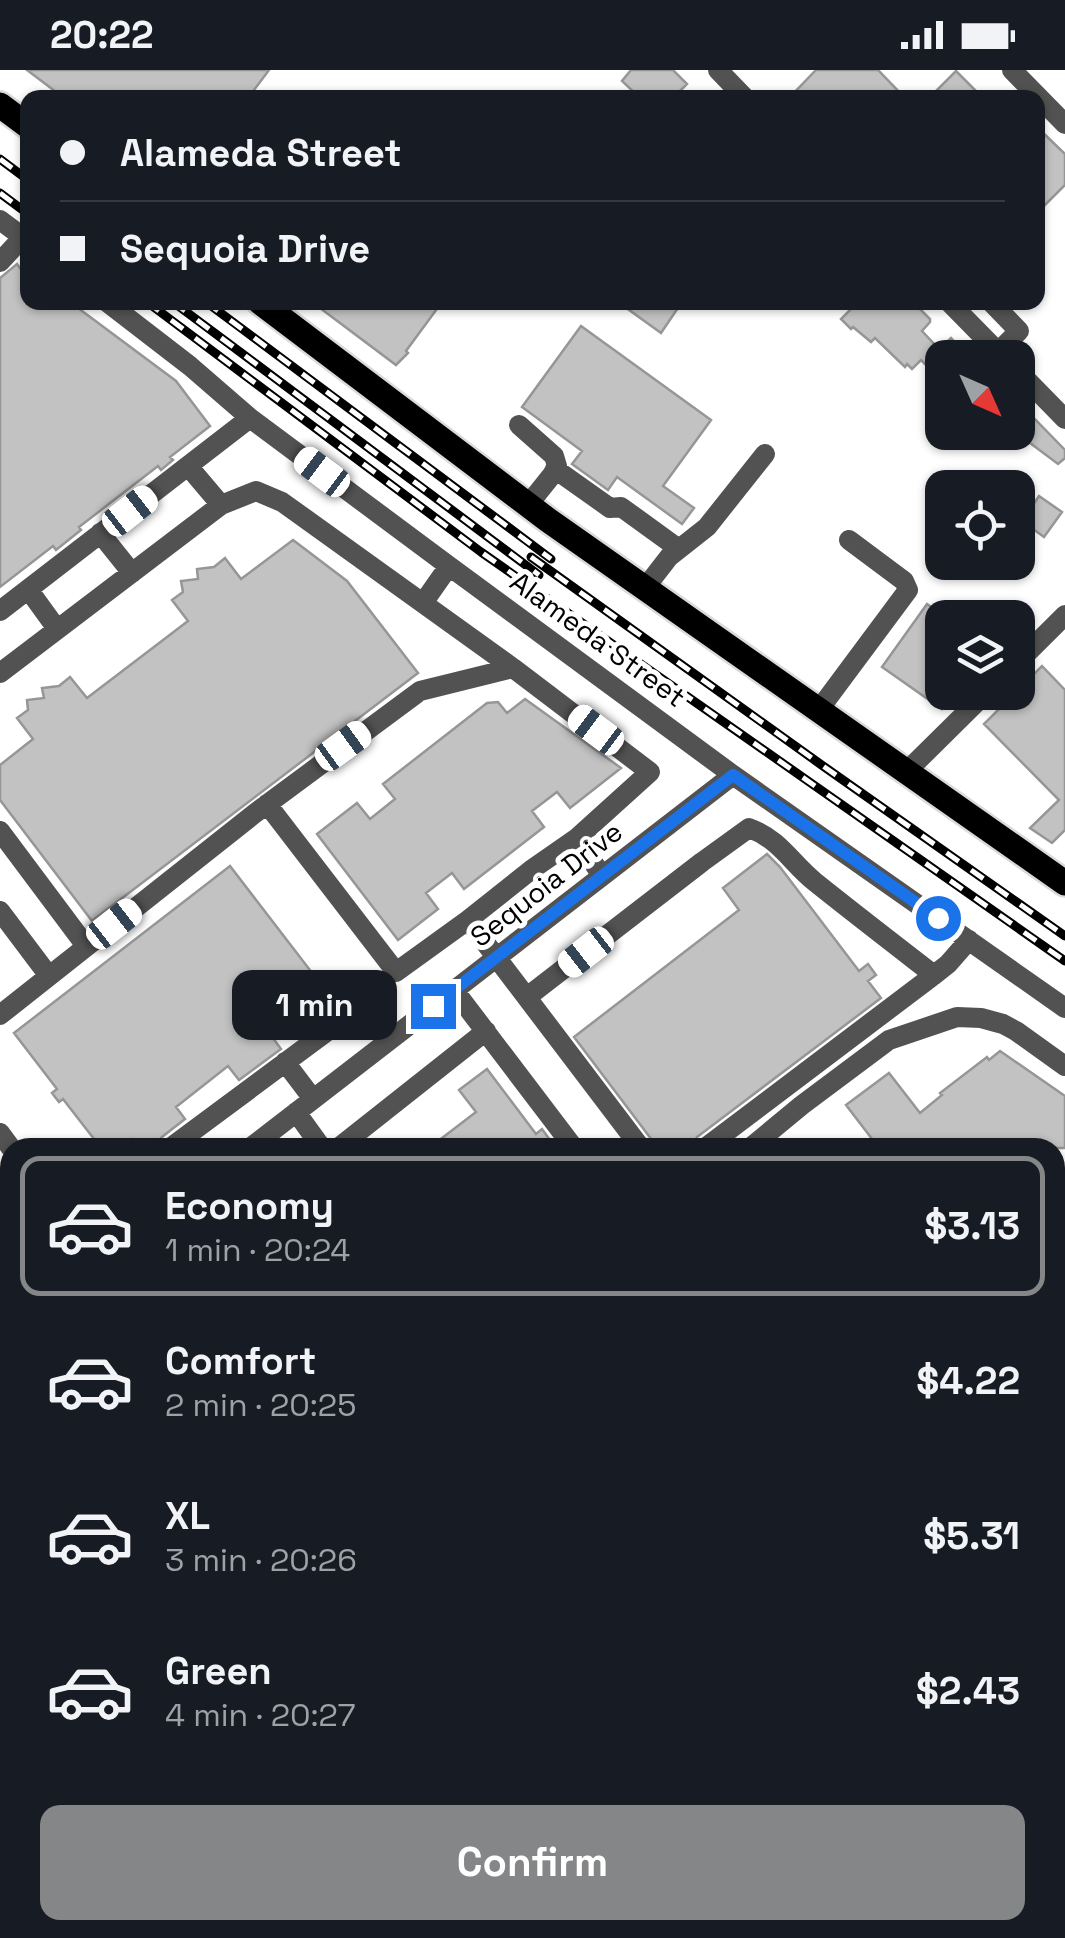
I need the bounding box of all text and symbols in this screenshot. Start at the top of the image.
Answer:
text: 20:22 [50,11,154,59]
text: Alameda Street [120,129,402,177]
text: Sequoia Drive [120,225,370,273]
north arrow [925,340,1035,450]
map controls [925,340,1035,710]
car [289,442,355,502]
button: locate [925,470,1035,580]
car [97,481,163,541]
street label: Alameda Street [503,563,693,715]
button: layers [925,600,1035,710]
car [563,700,629,760]
car [310,716,376,776]
street label: Sequoia Drive [463,813,629,955]
car [81,894,147,954]
route start [916,896,961,941]
car [553,922,619,982]
callout: 1 min [233,971,398,1041]
route end [411,984,456,1029]
text: 1 min [275,985,354,1025]
icon: car [45,1181,135,1271]
text: Economy [165,1182,334,1230]
text: $3.13 [924,1202,1020,1250]
text: 1 min · 20:24 [165,1230,350,1270]
icon: car [45,1336,135,1426]
text: Comfort [165,1337,316,1385]
text: $4.22 [916,1357,1020,1405]
text: 2 min · 20:25 [165,1385,356,1425]
icon: car [45,1491,135,1581]
text: XL [165,1492,210,1540]
text: $5.31 [923,1512,1020,1560]
text: 3 min · 20:26 [165,1540,357,1580]
icon: car [45,1646,135,1736]
text: Green [165,1647,272,1695]
text: $2.43 [916,1667,1020,1715]
text: 4 min · 20:27 [165,1695,356,1735]
button: Confirm [40,1805,1025,1920]

